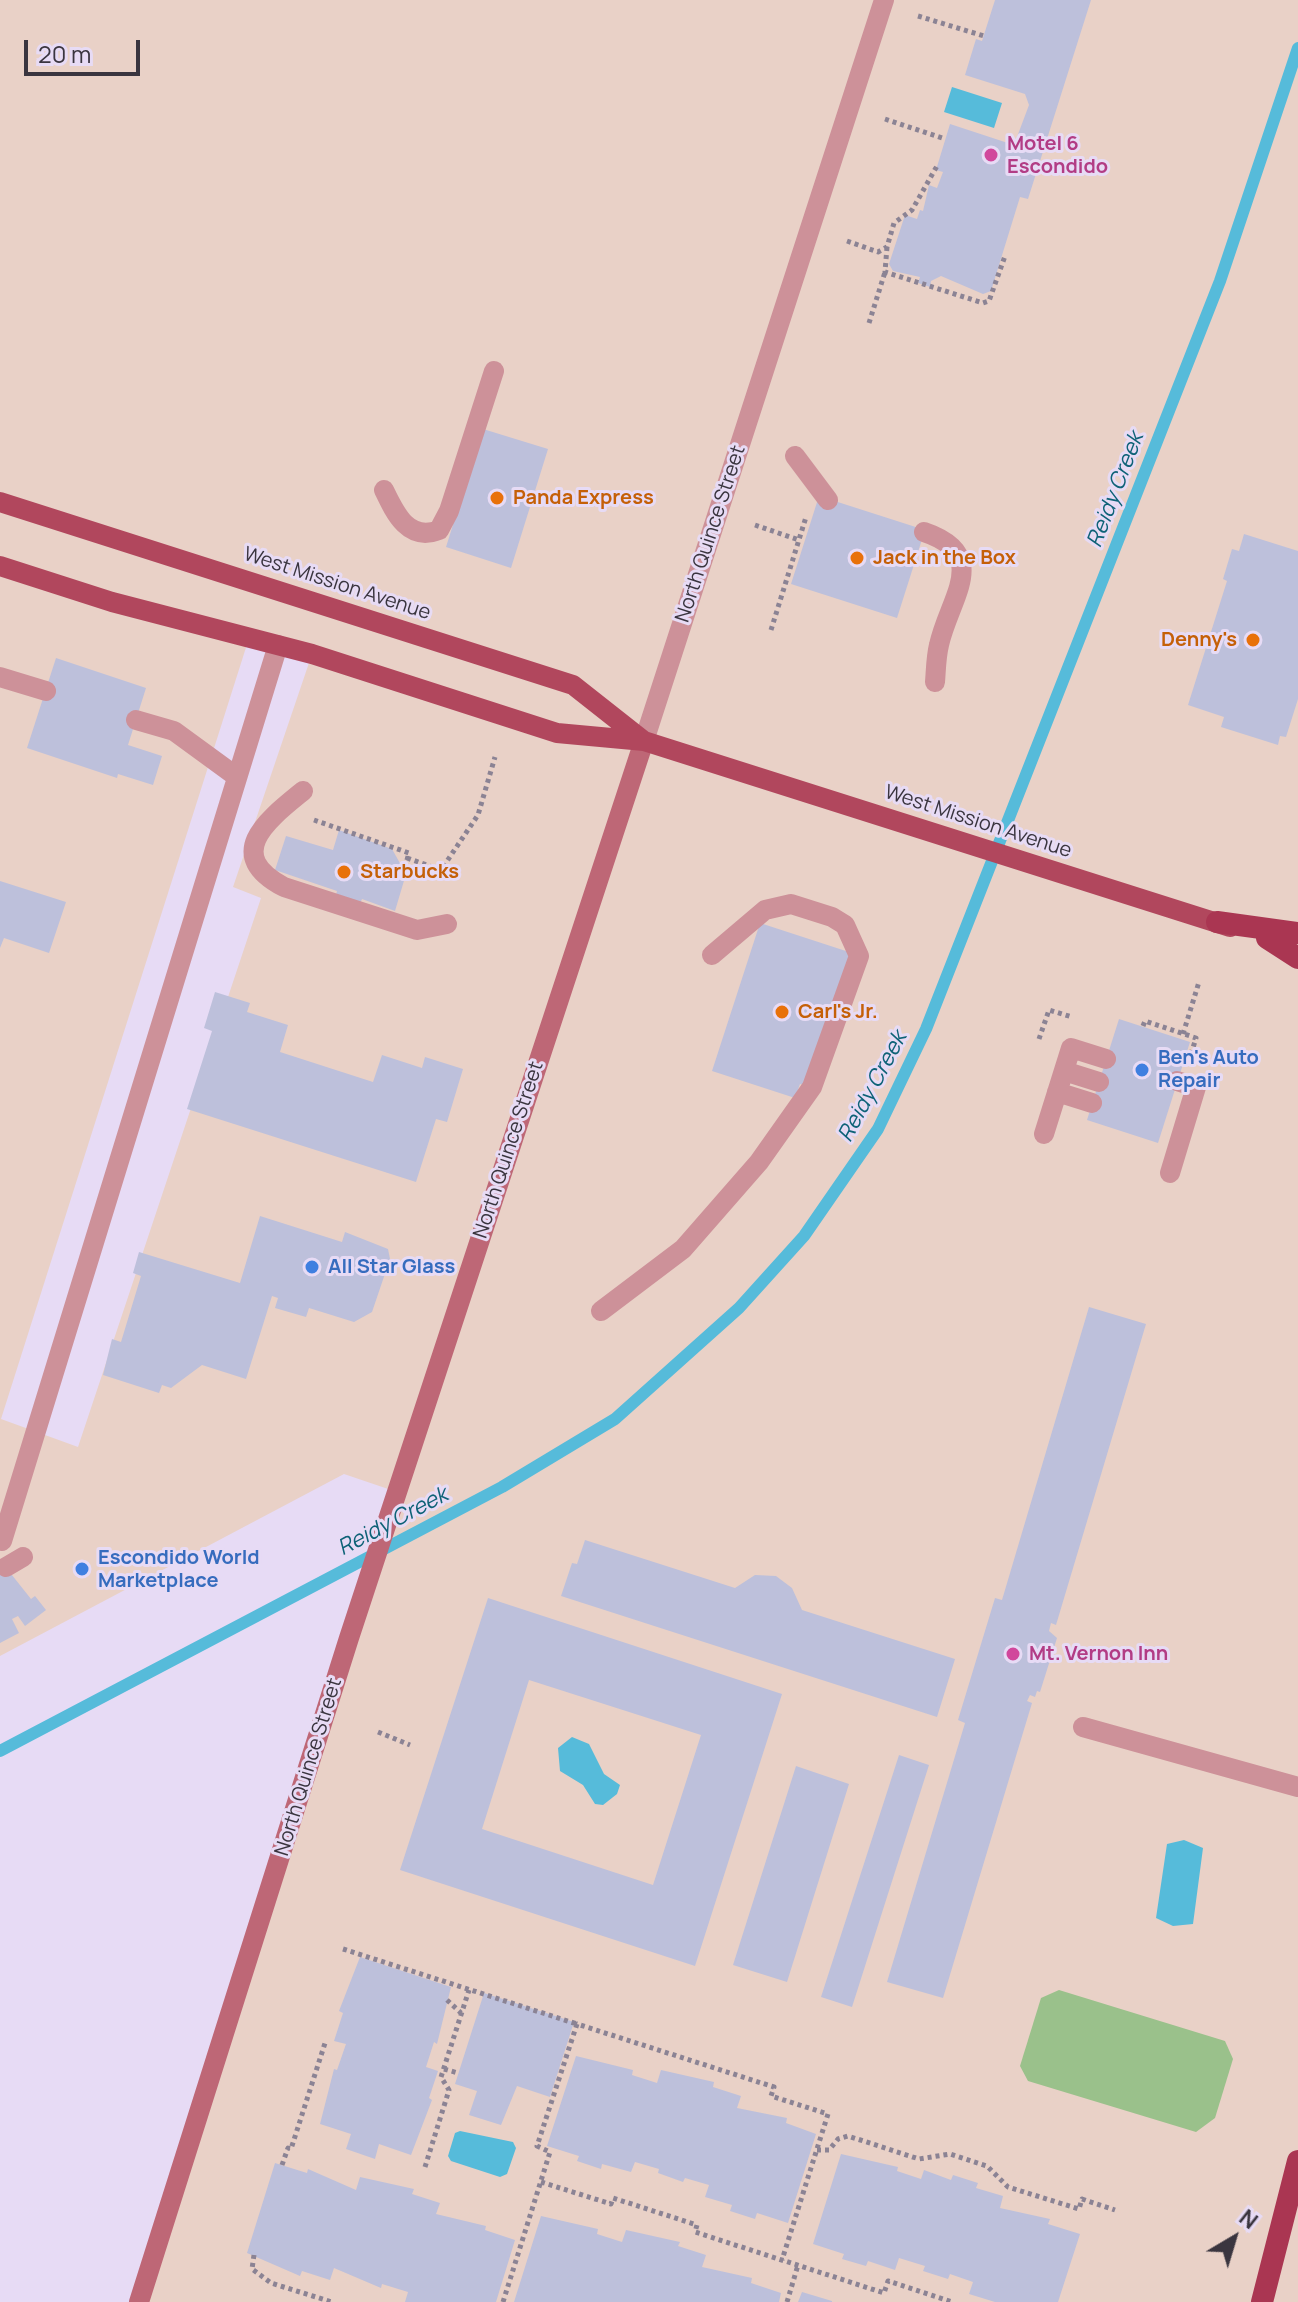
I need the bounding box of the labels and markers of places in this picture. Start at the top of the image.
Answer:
place label: Motel 6 Escondido [1007,132,1108,179]
marker: Motel 6 Escondido [982,146,1000,164]
place label: Panda Express [513,486,654,510]
marker: Panda Express [488,489,506,507]
place label: Jack in the Box [873,546,1016,570]
marker: Jack in the Box [848,549,866,567]
place label: Denny's [1161,628,1237,652]
marker: Denny's [1244,631,1262,649]
place label: Starbucks [360,860,459,884]
marker: Starbucks [335,863,353,881]
place label: Carl's Jr. [798,1000,878,1024]
marker: Carl's Jr. [773,1003,791,1021]
place label: Ben's Auto Repair [1158,1046,1259,1093]
marker: Ben's Auto Repair [1133,1061,1151,1079]
place label: All Star Glass [328,1255,455,1279]
marker: All Star Glass [303,1258,321,1276]
place label: Escondido World Marketplace [98,1546,260,1593]
marker: Escondido World Marketplace [73,1560,91,1578]
place label: Mt. Vernon Inn [1029,1642,1168,1666]
marker: Mt. Vernon Inn [1004,1645,1022,1663]

